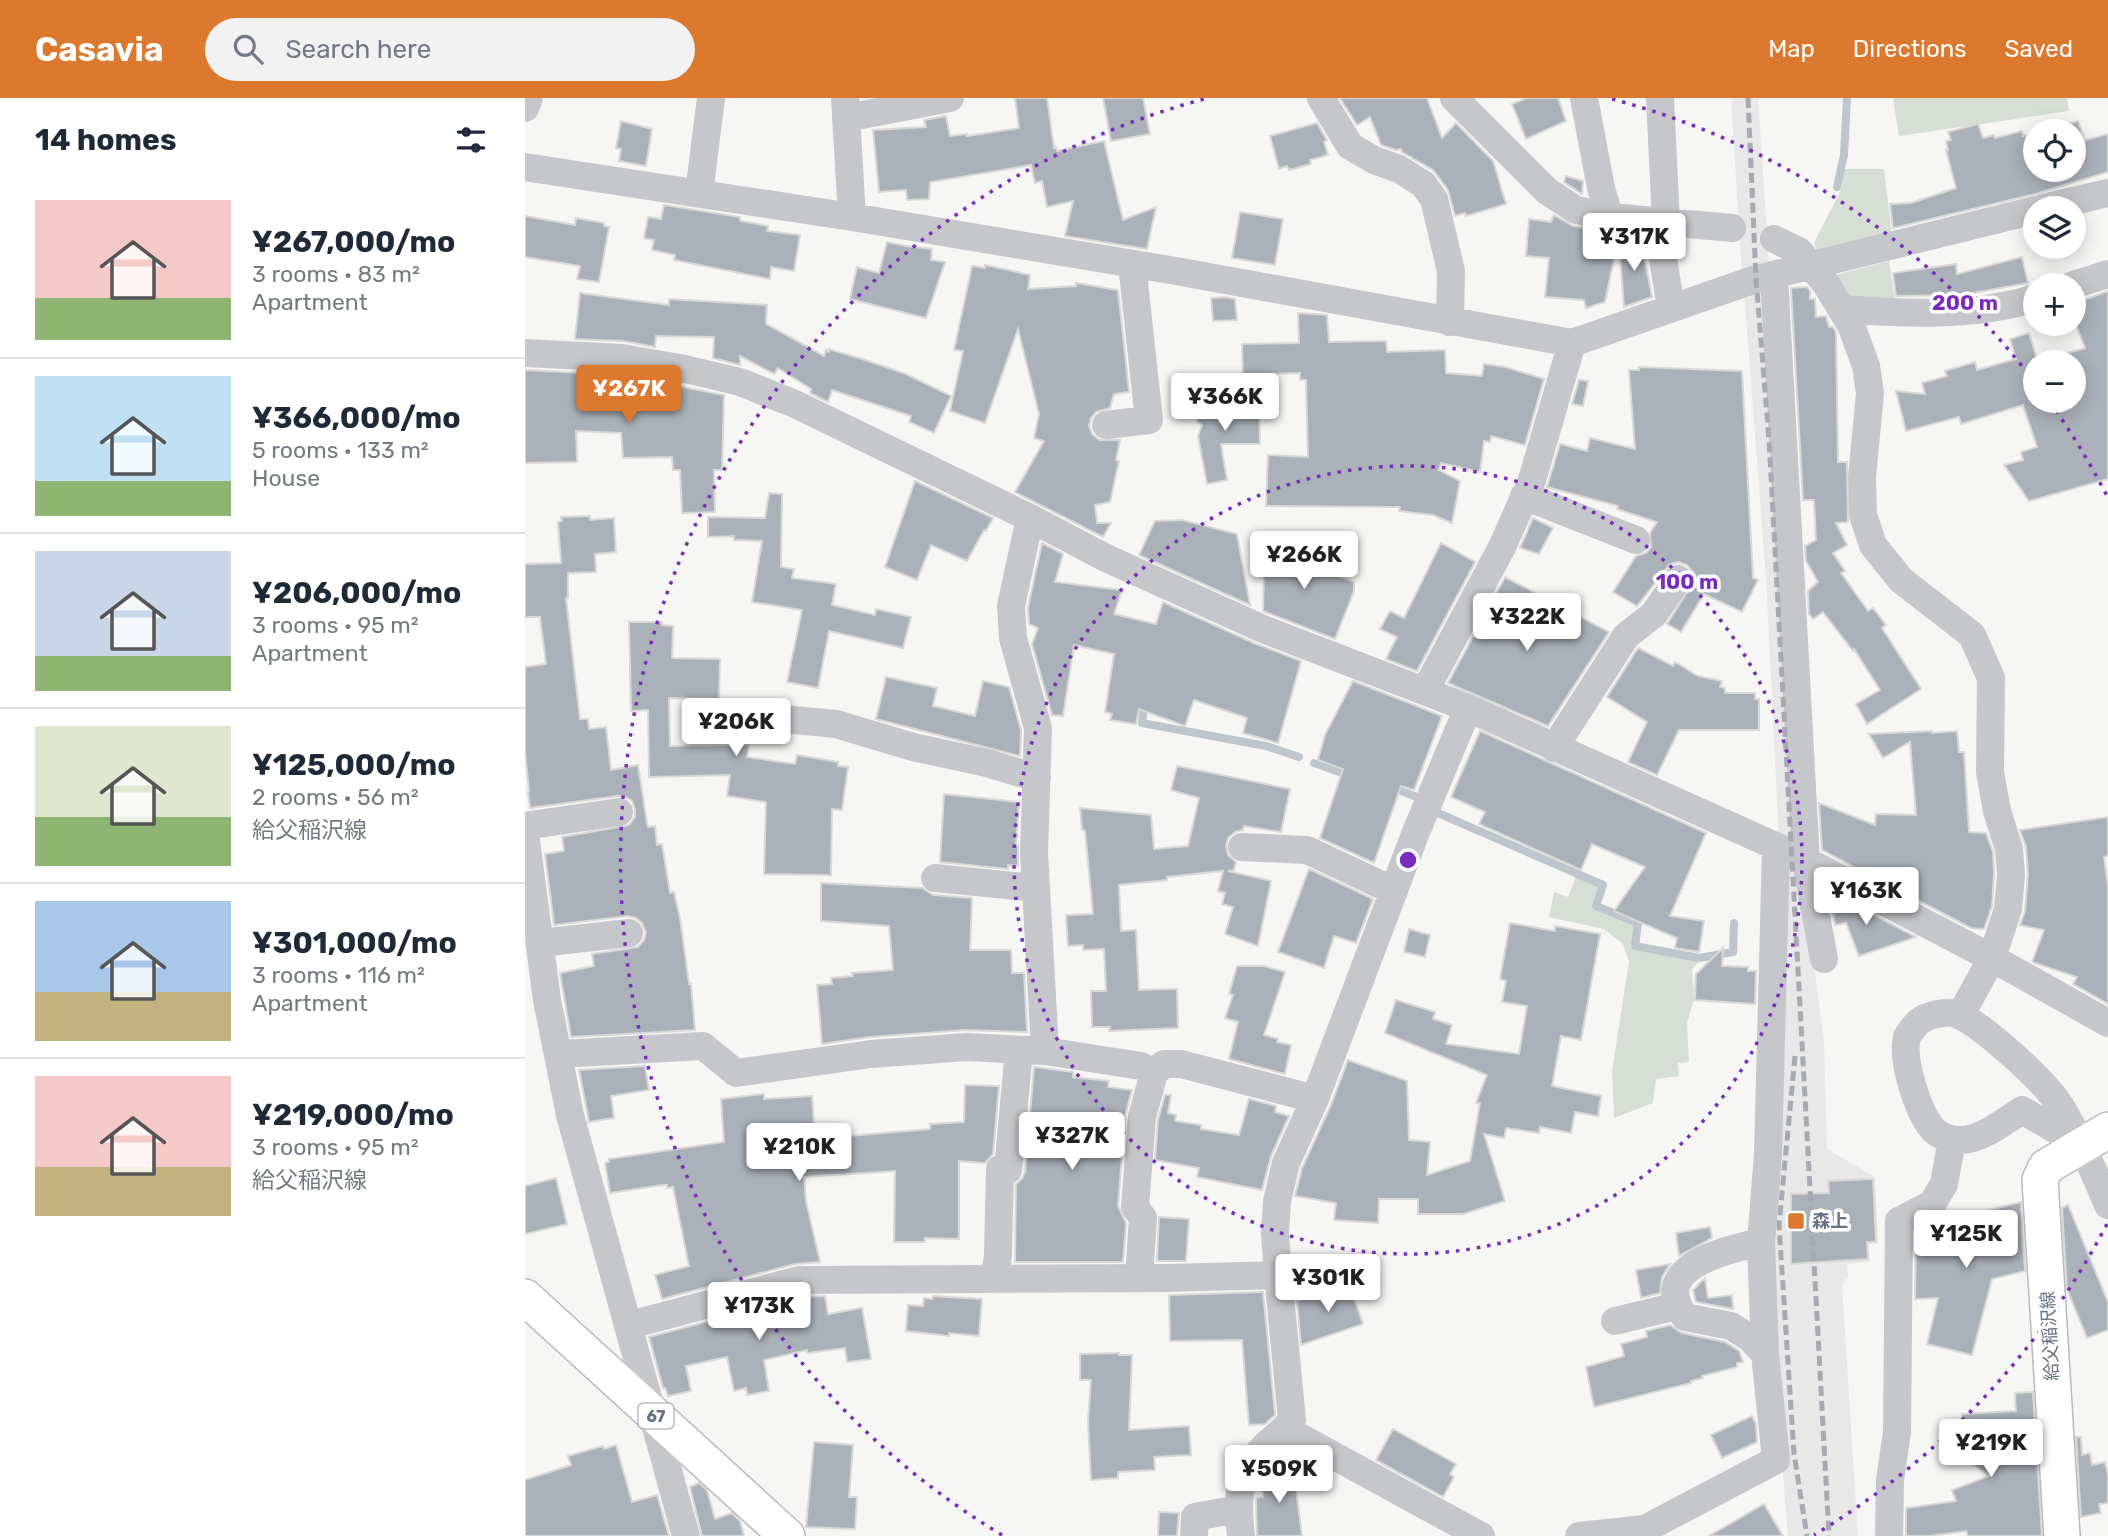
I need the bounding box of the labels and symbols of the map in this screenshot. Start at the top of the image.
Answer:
pin: ¥317K [1585,214,1683,273]
text: 200 m [1932,290,1998,315]
pin: ¥267K [580,366,678,425]
pin: ¥366K [1176,374,1274,433]
pin: ¥266K [1255,532,1353,591]
text: 100 m [1656,569,1718,594]
pin: ¥322K [1478,594,1576,653]
pin: ¥206K [687,698,785,758]
centre of rings [1396,848,1420,872]
pin: ¥163K [1817,868,1915,927]
pin: ¥327K [1023,1112,1121,1172]
pin: ¥210K [750,1124,848,1183]
place label: 森上 [1812,1210,1848,1232]
pin: ¥125K [1917,1210,2015,1270]
marker: 森上 [1786,1211,1806,1231]
pin: ¥301K [1279,1254,1377,1314]
pin: ¥173K [710,1282,808,1342]
street label: 給父稲沢線 [2037,1290,2063,1382]
road number: 67 [639,1404,673,1428]
pin: ¥219K [1942,1420,2040,1479]
pin: ¥509K [1230,1446,1328,1505]

